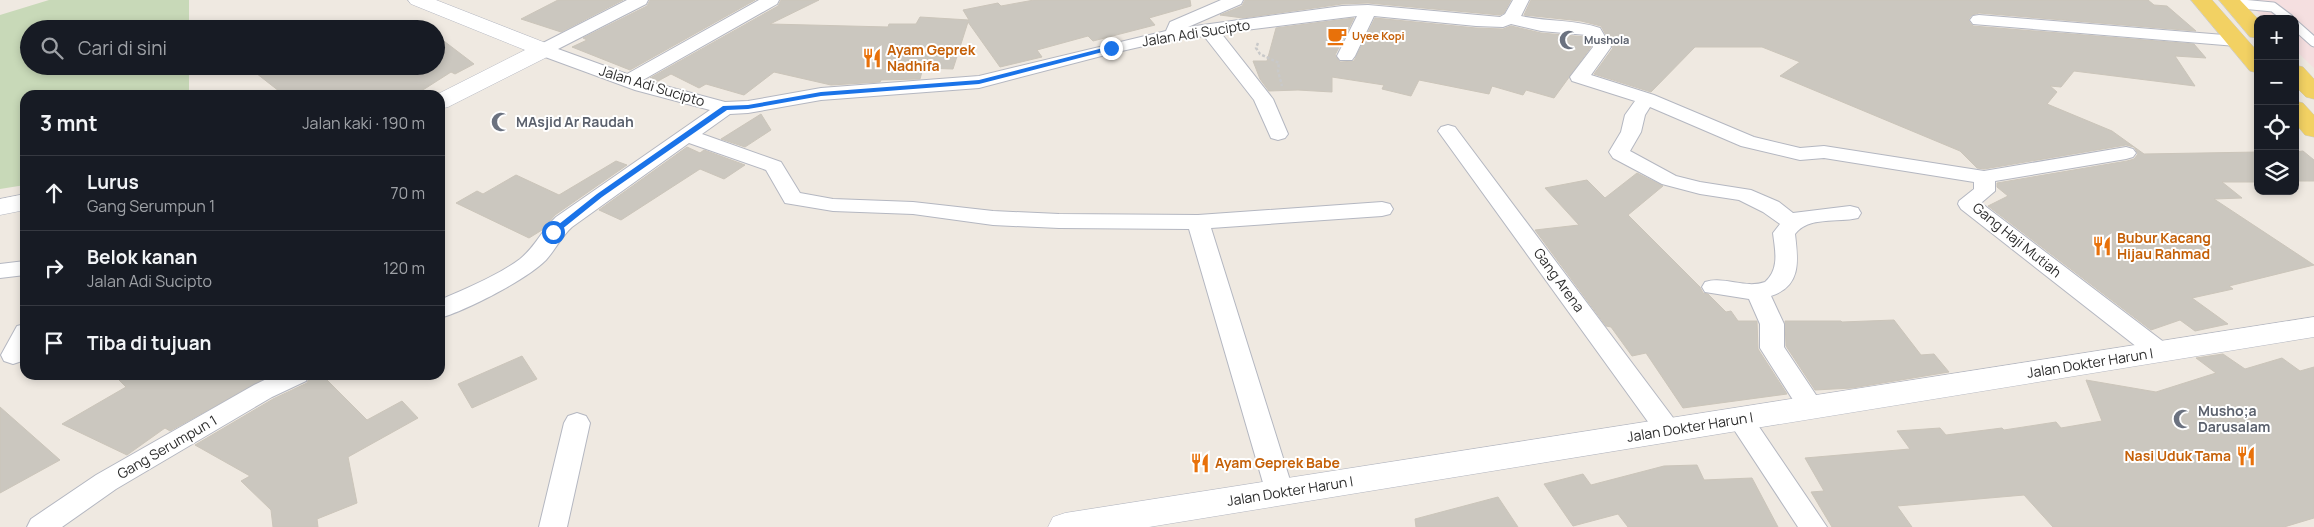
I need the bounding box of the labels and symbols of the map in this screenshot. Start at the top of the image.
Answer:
street label: Jalan Adi Sucipto [1140,15,1251,50]
cafe icon: Uyee Kopi [1326,25,1348,47]
place label: Uyee Kopi [1352,28,1405,43]
mosque icon: Mushola [1558,29,1580,51]
place label: Mushola [1584,32,1629,47]
route end [1100,37,1123,60]
place label: Ayam Geprek Nadhifa [887,40,976,75]
restaurant icon: Ayam Geprek Nadhifa [861,47,883,69]
street label: Jalan Adi Sucipto [597,60,707,111]
mosque icon: MAsjid Ar Raudah [490,111,512,133]
place label: MAsjid Ar Raudah [516,112,634,131]
street label: Gang Haji Mutiah [1969,198,2066,281]
route start [542,221,565,244]
place label: Bubur Kacang Hijau Rahmad [2117,228,2211,263]
restaurant icon: Bubur Kacang Hijau Rahmad [2091,235,2113,257]
street label: Gang Arena [1530,244,1589,316]
street label: Jalan Dokter Harun I [2025,343,2154,382]
place label: Musho;a Darusalam [2198,401,2270,436]
street label: Jalan Dokter Harun I [1625,407,1754,446]
mosque icon: Musho;a Darusalam [2172,408,2194,430]
street label: Gang Serumpun 1 [113,410,220,483]
restaurant icon: Nasi Uduk Tama [2235,445,2257,467]
place label: Nasi Uduk Tama [2125,446,2231,465]
restaurant icon: Ayam Geprek Babe [1189,452,1211,474]
place label: Ayam Geprek Babe [1215,453,1340,472]
street label: Jalan Dokter Harun I [1225,471,1354,510]

